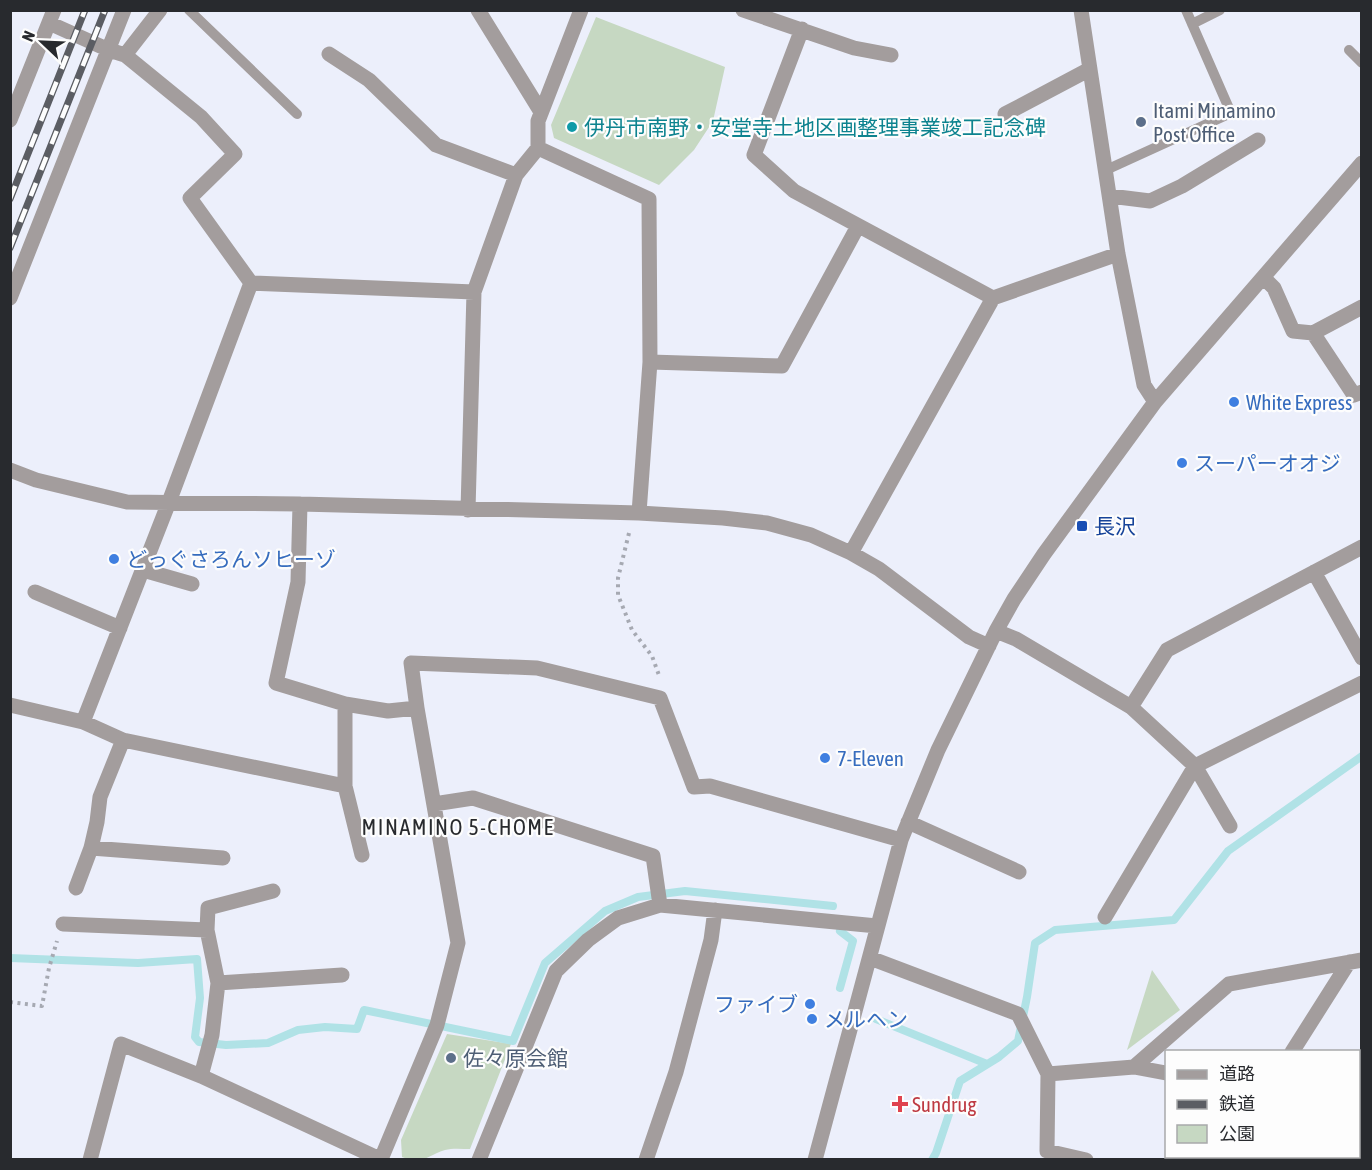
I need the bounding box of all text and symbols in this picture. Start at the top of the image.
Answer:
north arrow [12,12,72,72]
text: N [18,28,38,44]
place label: Itami Minamino Post Office [1153,98,1276,146]
place label: 伊丹市南野・安堂寺土地区画整理事業竣工記念碑 [584,115,1046,139]
marker: Itami Minamino Post Office [1134,115,1148,129]
marker: 伊丹市南野・安堂寺土地区画整理事業竣工記念碑 [565,120,579,134]
place label: White Express [1246,390,1352,414]
marker: White Express [1227,395,1241,409]
place label: スーパーオオジ [1194,451,1341,475]
marker: スーパーオオジ [1175,456,1189,470]
place label: 長沢 [1094,514,1136,538]
marker: 長沢 [1075,519,1089,533]
place label: どっぐさろんソヒーゾ [126,547,336,571]
marker: どっぐさろんソヒーゾ [107,552,121,566]
place label: 7-Eleven [837,746,904,770]
marker: 7-Eleven [818,751,832,765]
district label: MINAMINO 5-CHOME [362,814,554,840]
place label: ファイブ [714,992,798,1016]
marker: ファイブ [803,997,817,1011]
place label: メルヘン [824,1007,908,1031]
marker: メルヘン [805,1012,819,1026]
place label: 佐々原会館 [463,1046,568,1070]
legend [1165,1050,1360,1158]
marker: 佐々原会館 [444,1051,458,1065]
text: 道路 [1219,1063,1255,1084]
place label: Sundrug [912,1092,976,1116]
text: 鉄道 [1219,1093,1255,1114]
marker: Sundrug [893,1097,907,1111]
text: 公園 [1219,1123,1255,1144]

